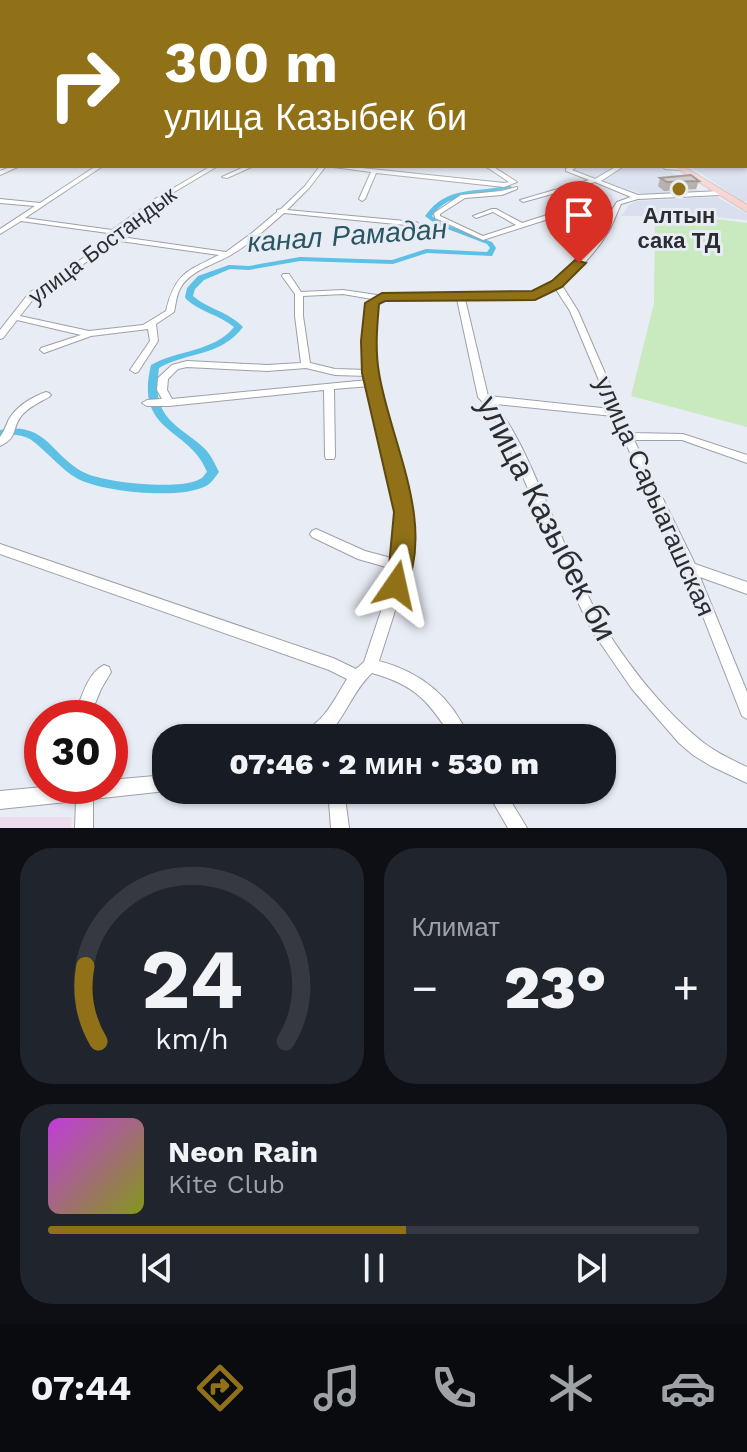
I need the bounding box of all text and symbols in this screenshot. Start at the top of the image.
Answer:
text: 300 m [164,30,338,96]
icon: right [32,32,136,136]
text: улица Казыбек би [164,97,467,139]
marker: Алтын сака ТД [670,180,688,198]
pin [545,181,613,263]
street label: улица Бостандык [24,182,181,309]
icon: arrive [557,193,601,237]
place label: Алтын сака ТД [638,203,721,253]
water label: канал Рамадан [246,212,448,259]
street label: улица Сарыагашская [589,372,721,620]
street label: улица Казыбек би [469,389,625,647]
position arrow [354,543,438,627]
speed limit sign: 30 [24,700,128,804]
text: 07:46 · 2 мин · 530 m [229,746,539,781]
text: Климат [412,912,500,942]
text: 24 [141,931,243,1028]
text: 23° [504,952,606,1023]
text: − [412,962,438,1014]
text: + [672,962,699,1014]
text: km/h [155,1022,229,1056]
text: Neon Rain [168,1134,318,1169]
text: Kite Club [168,1169,285,1199]
icon: previous [135,1246,179,1290]
icon: pause [352,1246,396,1290]
icon: next [569,1246,613,1290]
icon: directions [192,1360,248,1416]
icon: music [309,1360,365,1416]
icon: phone [426,1360,482,1416]
icon: climate [543,1360,599,1416]
icon: car [660,1360,716,1416]
text: 07:44 [31,1367,131,1409]

